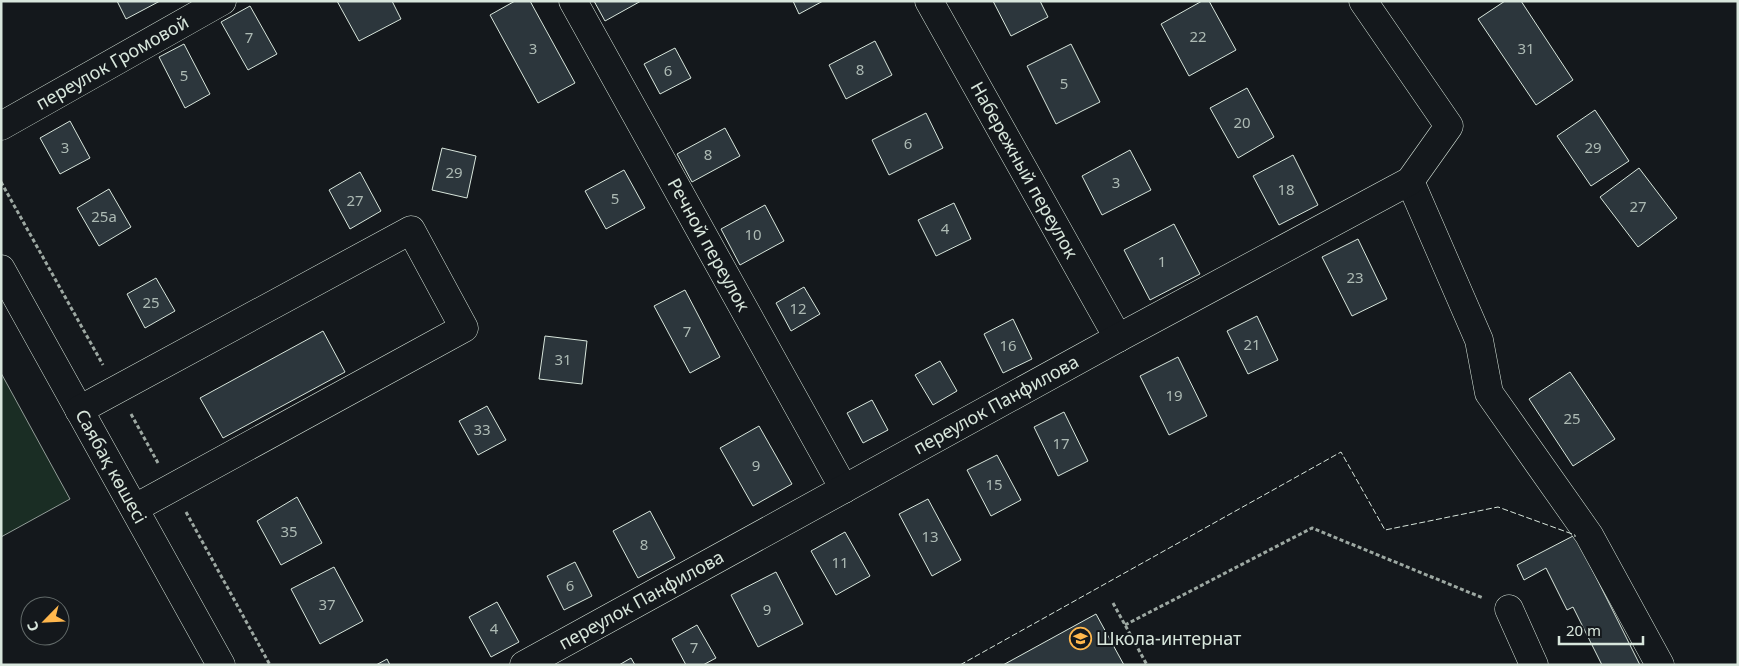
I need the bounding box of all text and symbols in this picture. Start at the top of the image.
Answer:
street label: переулок Громовой [31,9,193,115]
house number: 22 [1189,26,1207,46]
house number: 7 [245,27,253,47]
house number: 3 [529,38,537,58]
house number: 31 [1517,38,1535,58]
house number: 8 [856,59,864,79]
house number: 6 [664,60,672,80]
house number: 5 [180,65,188,85]
house number: 5 [1060,73,1068,93]
street label: Набережный переулок [966,77,1084,263]
house number: 20 [1233,112,1251,132]
house number: 6 [904,133,912,153]
house number: 3 [61,137,69,157]
house number: 29 [1584,137,1602,157]
house number: 8 [704,144,712,164]
house number: 29 [445,162,463,182]
house number: 3 [1112,172,1120,192]
street label: Речной переулок [663,173,756,316]
house number: 18 [1277,179,1295,199]
house number: 5 [611,188,619,208]
house number: 27 [346,190,364,210]
house number: 27 [1629,196,1647,216]
house number: 25а [91,206,117,226]
house number: 4 [941,218,950,238]
house number: 10 [744,224,762,244]
house number: 1 [1158,251,1166,271]
house number: 23 [1346,267,1364,287]
house number: 25 [142,292,160,312]
house number: 12 [789,298,807,318]
house number: 7 [683,321,691,341]
house number: 21 [1243,334,1261,354]
house number: 16 [999,335,1017,355]
house number: 31 [554,349,572,369]
street label: переулок Панфилова [909,349,1083,459]
house number: 19 [1165,385,1183,405]
street label: Саябақ көшесі [70,405,153,527]
house number: 25 [1563,408,1581,428]
house number: 33 [473,419,491,439]
house number: 17 [1052,433,1070,453]
house number: 9 [752,455,760,475]
house number: 15 [985,474,1003,494]
house number: 35 [280,521,298,541]
house number: 13 [921,526,939,546]
house number: 8 [640,534,648,554]
street label: переулок Панфилова [554,544,728,655]
house number: 11 [831,552,849,572]
house number: 6 [566,575,574,595]
house number: 37 [318,594,336,614]
north arrow [20,596,70,646]
house number: 9 [763,599,771,619]
scale bar [1559,614,1643,646]
house number: 4 [490,618,499,638]
text: С [22,619,43,634]
text: 20 m [1566,620,1601,640]
place label: Школа-интернат [1096,626,1242,650]
school or university icon: Школа-интернат [1068,627,1092,651]
house number: 7 [690,637,698,657]

